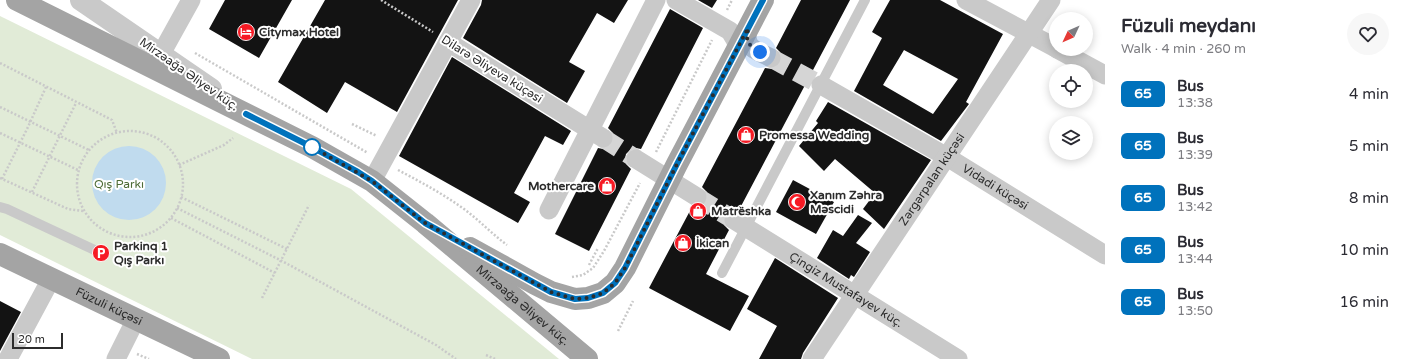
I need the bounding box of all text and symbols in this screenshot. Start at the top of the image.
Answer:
north arrow [1049,12,1093,56]
map controls [1049,12,1093,160]
button: heart [1347,13,1389,55]
text: Füzuli meydanı [1121,15,1256,37]
hotel icon: Citymax Hotel [236,22,256,42]
place label: Citymax Hotel [259,25,339,40]
street label: Dilarə Əliyeva küçəsi [439,32,545,106]
street label: Mirzəağa Əliyev küç. [137,35,241,113]
text: Walk · 4 min · 260 m [1121,41,1246,57]
your location [750,42,770,62]
button: locate [1049,64,1093,108]
text: Bus [1177,77,1204,95]
text: 65 [1134,85,1152,102]
text: 4 min [1349,85,1389,103]
text: 13:38 [1177,95,1213,111]
button: layers [1049,116,1093,160]
shop icon: Promessa Wedding [736,125,756,145]
place label: Promessa Wedding [759,128,869,143]
text: Bus [1177,129,1204,147]
street label: Zərgərpalan küçəsi [896,130,967,228]
text: 65 [1134,137,1152,154]
text: 5 min [1349,137,1389,155]
unlabelled marker [303,138,321,156]
text: 13:39 [1177,147,1213,163]
street label: Vidadi küçəsi [960,161,1031,213]
shop icon: Mothercare [597,176,617,196]
park label: Qış Parkı [94,177,144,191]
place label: Mothercare [528,179,594,193]
text: Bus [1177,181,1204,199]
place label: Xanım Zəhra Məscidi [810,188,882,216]
text: 65 [1134,189,1152,206]
text: 8 min [1349,189,1389,207]
mosque icon: Xanım Zəhra Məscidi [787,192,807,212]
text: 13:42 [1177,199,1213,215]
shop icon: Matrëshka [688,201,708,221]
place label: Matrëshka [711,204,771,218]
shop icon: İkican [673,233,693,253]
text: Bus [1177,233,1204,251]
place label: İkican [696,236,729,250]
place label: Parkinq 1 Qış Parkı [114,239,168,268]
text: 65 [1134,241,1152,258]
text: 10 min [1340,241,1389,259]
parking icon: Parkinq 1 Qış Parkı [91,243,111,263]
street label: Çingiz Mustafayev küç. [787,249,906,330]
text: 13:44 [1177,251,1213,267]
street label: Mirzəağa Əliyev küç. [473,262,572,348]
street label: Füzuli küçəsi [73,284,145,328]
text: Bus [1177,285,1204,303]
text: 65 [1134,293,1152,310]
text: 16 min [1340,293,1389,311]
text: 13:50 [1177,303,1213,319]
scale bar [12,331,63,350]
text: 20 m [18,333,45,346]

